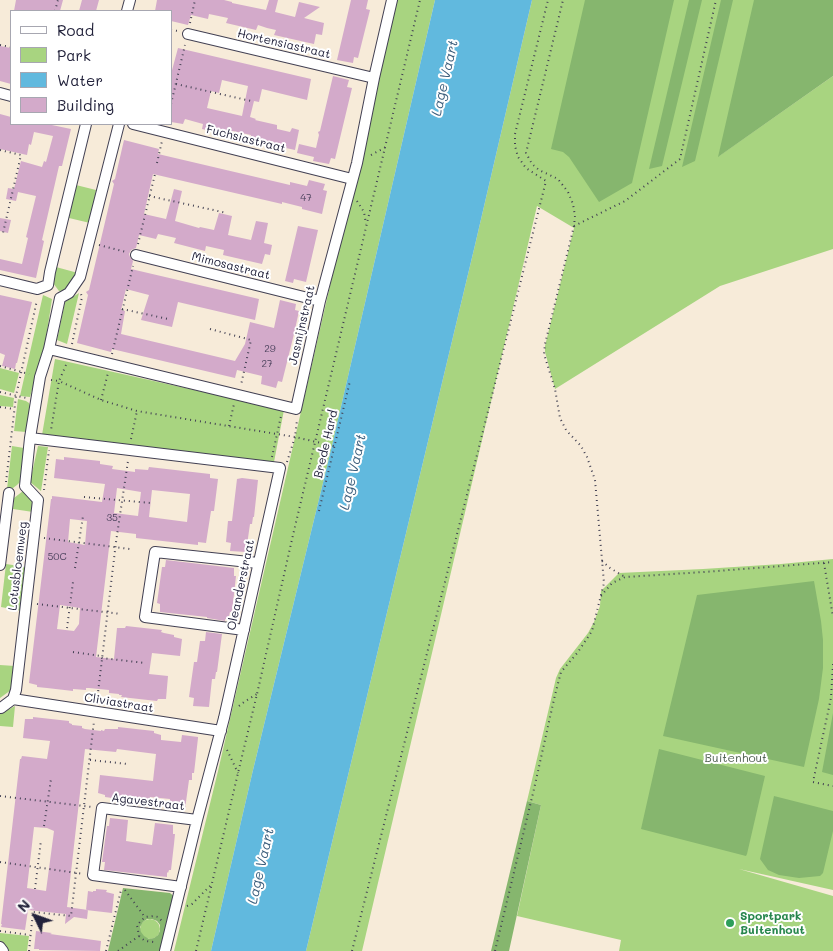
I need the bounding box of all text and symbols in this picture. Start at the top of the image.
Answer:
legend [10,10,172,125]
text: Road [57,20,94,40]
street label: Hortensiastraat [236,26,332,62]
water label: Lage Vaart [428,38,462,118]
text: Park [57,45,91,65]
text: Water [57,70,103,90]
text: Building [57,95,114,115]
street label: Fuchsiastraat [205,122,287,156]
house number: 47 [300,192,312,204]
street label: Mimosastraat [190,249,272,283]
street label: Jasmijnstraat [286,284,318,366]
house number: 29 [264,343,276,355]
house number: 27 [261,358,273,370]
street label: Brede Hard [311,409,341,479]
water label: Lage Vaart [336,432,370,512]
house number: 35 [106,512,118,524]
street label: Lotusbloemweg [5,521,31,611]
street label: Oleanderstraat [224,538,258,632]
house number: 50C [47,551,67,563]
street label: Cliviastraat [83,690,155,716]
park label: Buitenhout [705,751,767,765]
street label: Agavestraat [110,790,186,814]
water label: Lage Vaart [244,826,278,906]
north arrow [10,891,60,941]
text: N [13,895,34,916]
place label: Sportpark Buitenhout [740,909,805,937]
marker: Sportpark Buitenhout [724,917,736,929]

